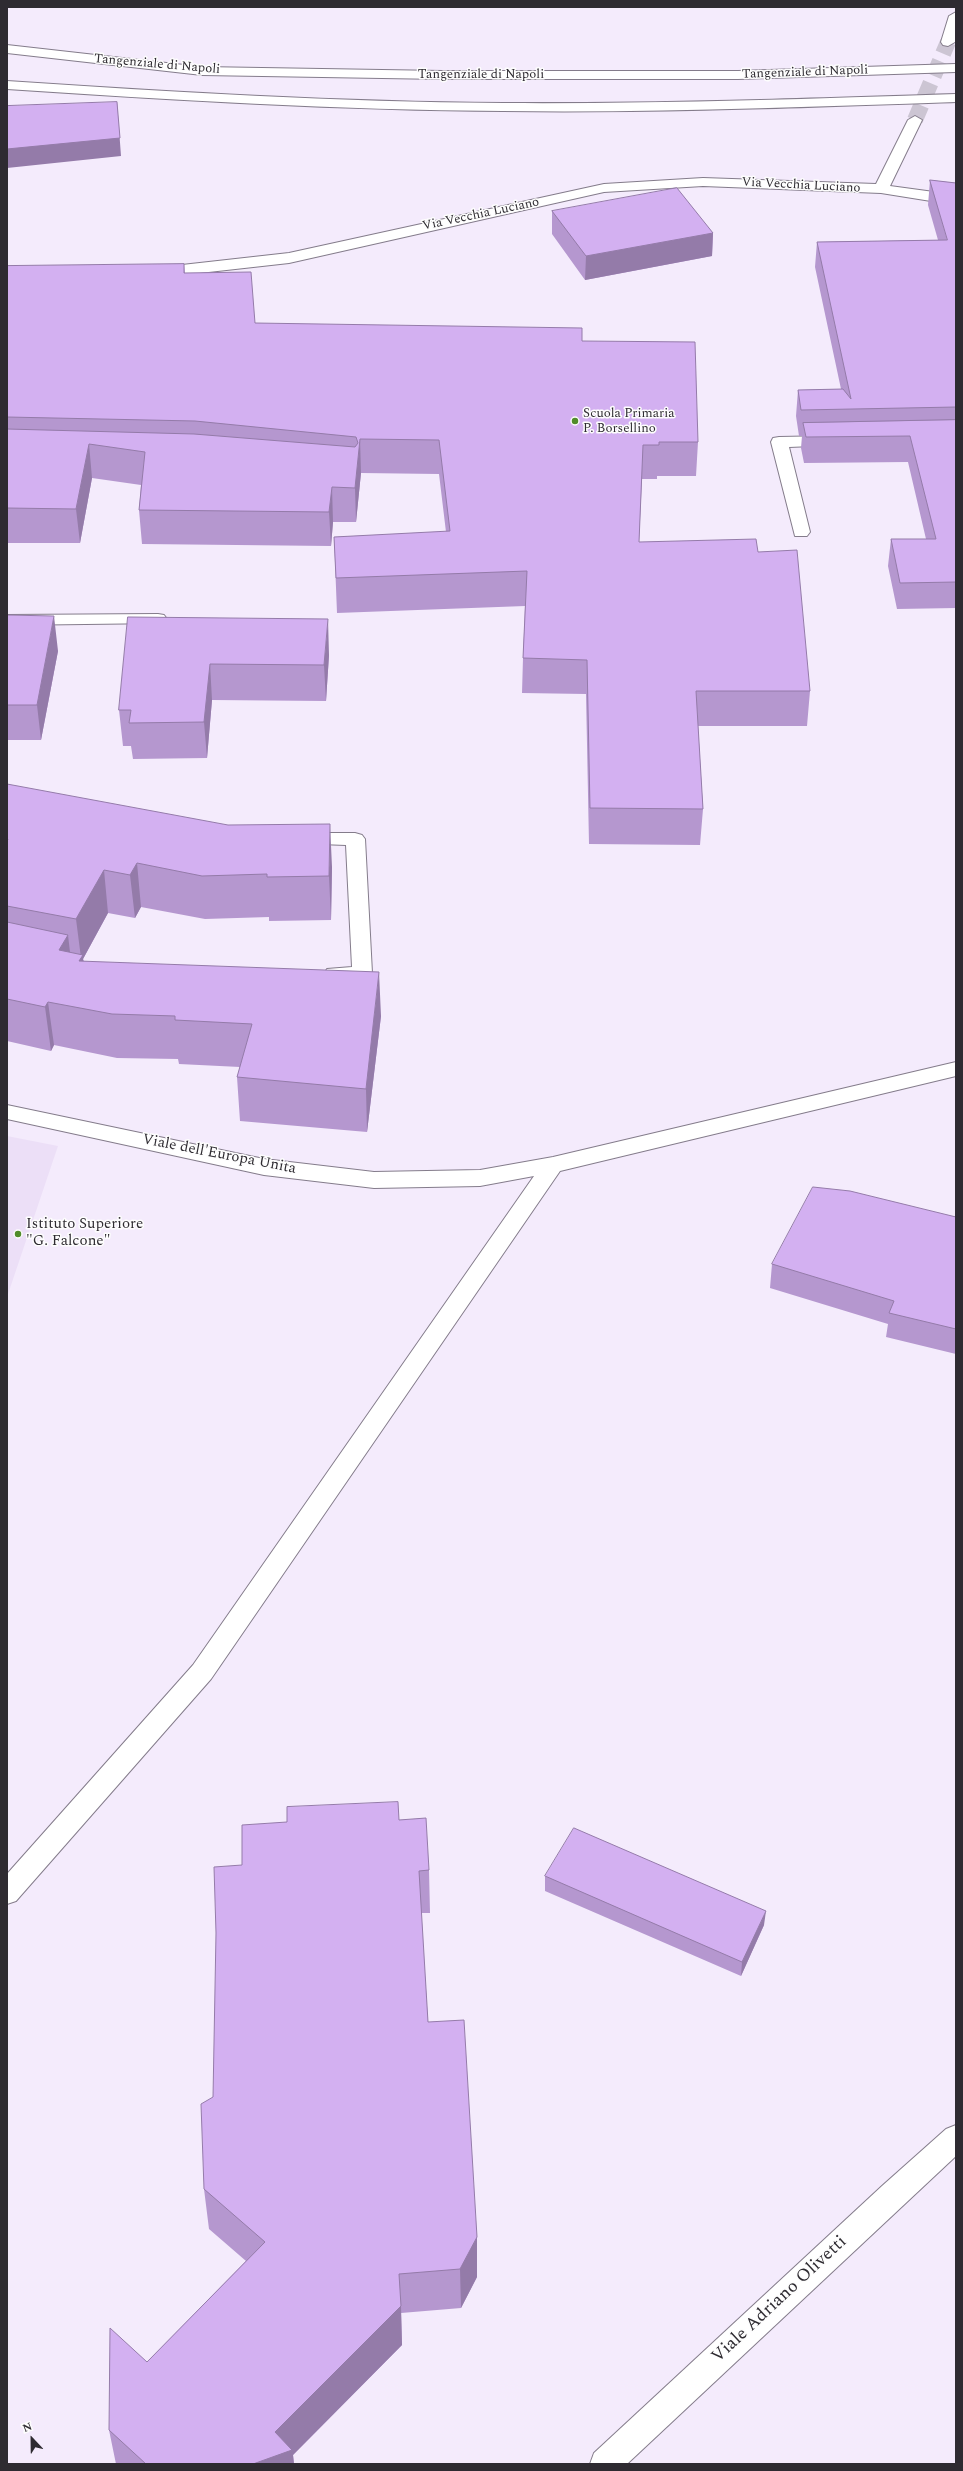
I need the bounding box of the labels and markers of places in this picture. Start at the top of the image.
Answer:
place label: Scuola Primaria P. Borsellino [583,406,675,437]
marker: Scuola Primaria P. Borsellino [570,416,580,426]
place label: Istituto Superiore "G. Falcone" [26,1216,143,1251]
marker: Istituto Superiore "G. Falcone" [13,1229,23,1239]

